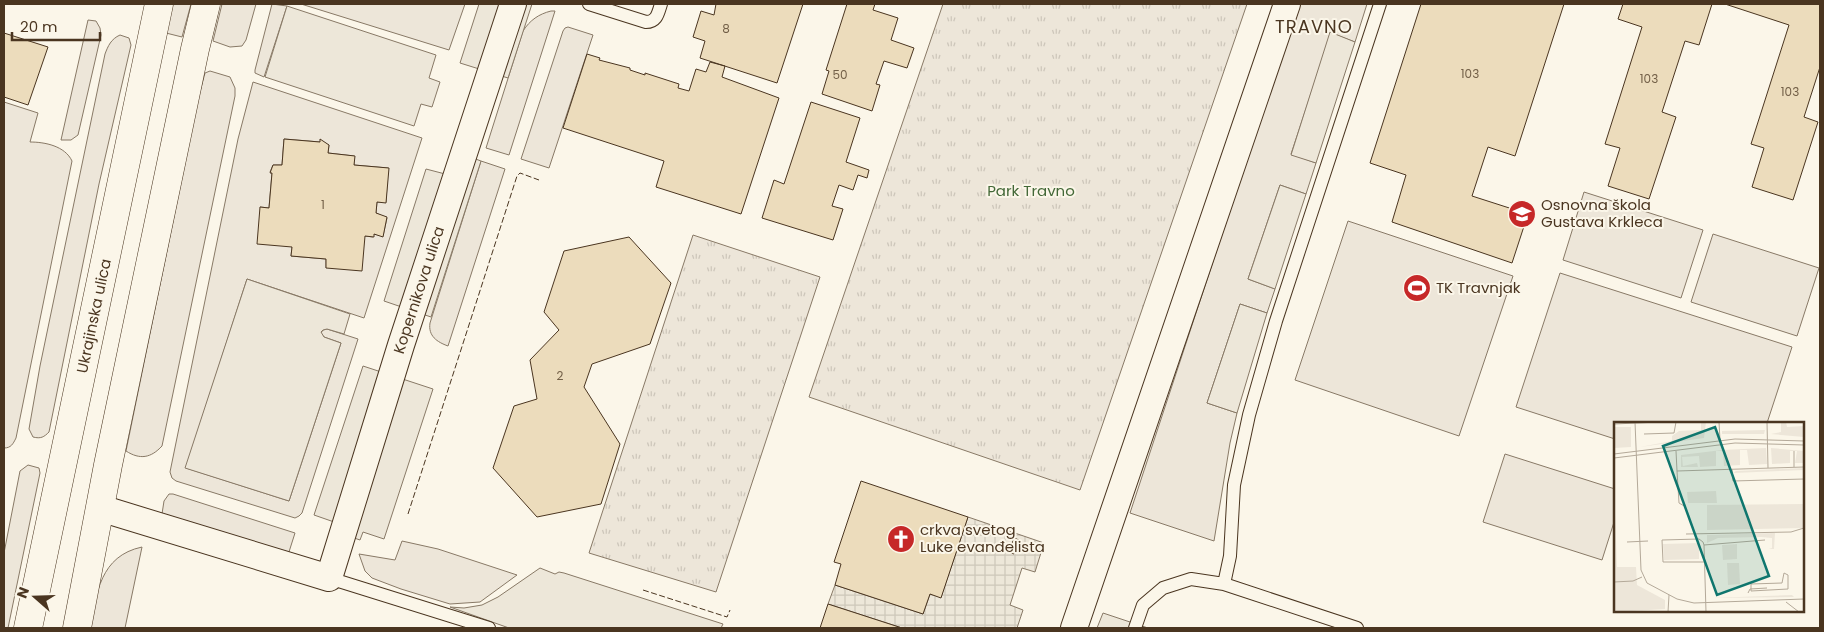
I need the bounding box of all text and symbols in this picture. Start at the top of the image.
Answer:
scale bar [12,10,100,42]
district label: TRAVNO [1275,14,1353,39]
text: 20 m [20,16,58,37]
house number: 8 [722,20,730,37]
house number: 103 [1461,65,1479,82]
house number: 50 [832,66,848,83]
house number: 103 [1640,70,1658,87]
house number: 103 [1781,83,1799,100]
park label: Park Travno [987,180,1075,201]
place label: Osnovna škola Gustava Krkleca [1541,194,1663,232]
house number: 1 [321,196,325,213]
school or university icon: Osnovna škola Gustava Krkleca [1507,199,1537,229]
street label: Kopernikova ulica [388,223,449,356]
street label: Ukrajinska ulica [71,257,116,375]
sports icon: TK Travnjak [1402,273,1432,303]
place label: TK Travnjak [1436,277,1521,298]
house number: 2 [557,367,564,384]
inset map [1614,422,1804,612]
place label: crkva svetog Luke evanđelista [920,519,1045,557]
church icon: crkva svetog Luke evanđelista [886,524,916,554]
north arrow [10,572,60,622]
text: N [12,584,34,601]

